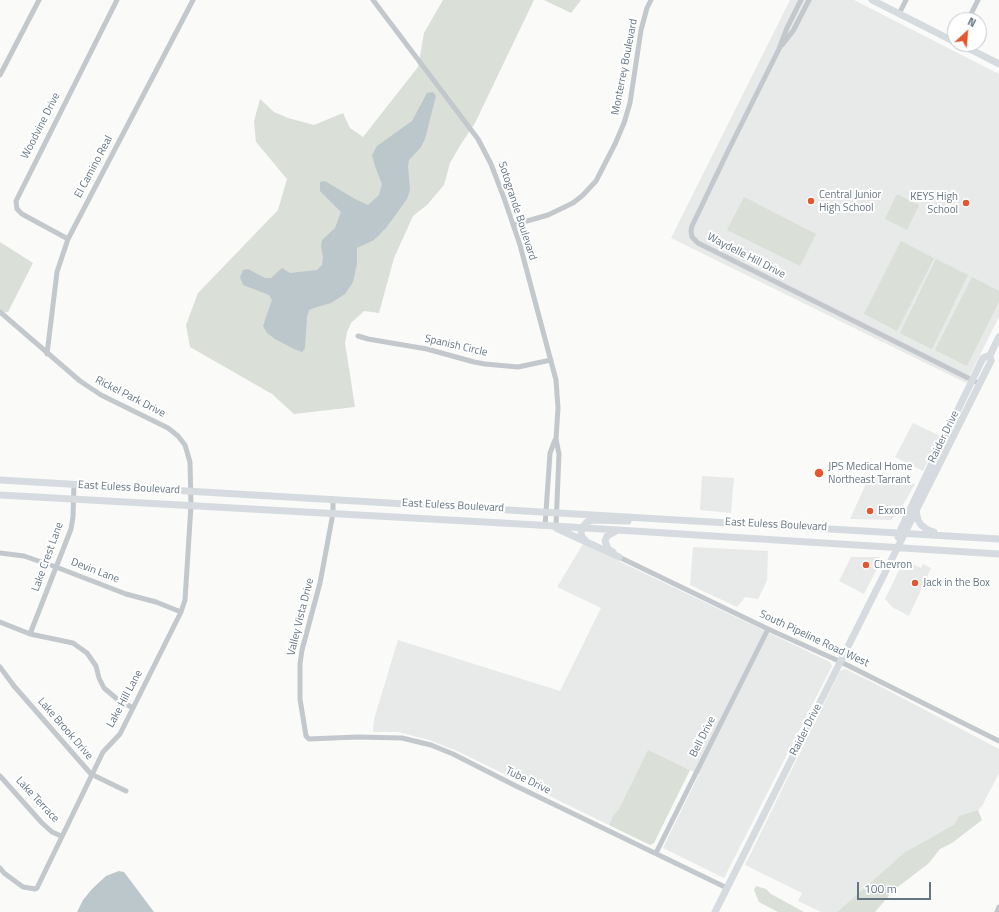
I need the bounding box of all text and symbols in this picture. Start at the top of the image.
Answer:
north arrow [947,12,987,52]
text: N [965,13,979,31]
street label: Monterrey Boulevard [609,18,641,116]
street label: Woodvine Drive [19,91,63,161]
street label: El Camino Real [72,134,116,200]
street label: Sotogrande Boulevard [495,160,539,262]
place label: Central Junior High School [819,188,881,214]
place label: KEYS High School [910,190,958,216]
marker: Central Junior High School [806,196,816,206]
marker: KEYS High School [961,198,971,208]
street label: Waydelle Hill Drive [705,231,787,281]
street label: Spanish Circle [423,332,489,360]
street label: Rickel Park Drive [93,374,167,420]
street label: Raider Drive [926,409,962,465]
place label: JPS Medical Home Northeast Tarrant [828,460,912,486]
marker: JPS Medical Home Northeast Tarrant [813,467,825,479]
street label: East Euless Boulevard [78,479,180,497]
street label: East Euless Boulevard [402,497,504,515]
place label: Exxon [878,504,906,518]
marker: Exxon [865,506,875,516]
street label: East Euless Boulevard [725,516,827,534]
street label: Lake Crest Lane [29,521,67,593]
street label: Devin Lane [69,556,121,586]
place label: Chevron [874,558,912,572]
marker: Chevron [861,560,871,570]
place label: Jack in the Box [923,576,990,590]
street label: Valley Vista Drive [285,577,317,657]
marker: Jack in the Box [910,578,920,588]
street label: South Pipeline Road West [757,608,871,670]
street label: Lake Hill Lane [104,668,146,730]
street label: Lake Brook Drive [35,695,95,763]
street label: Raider Drive [787,702,825,758]
street label: Bell Drive [687,714,719,760]
street label: Tube Drive [503,764,553,798]
street label: Lake Terrace [13,774,61,826]
scale bar [859,874,933,900]
text: 100 m [864,879,897,898]

